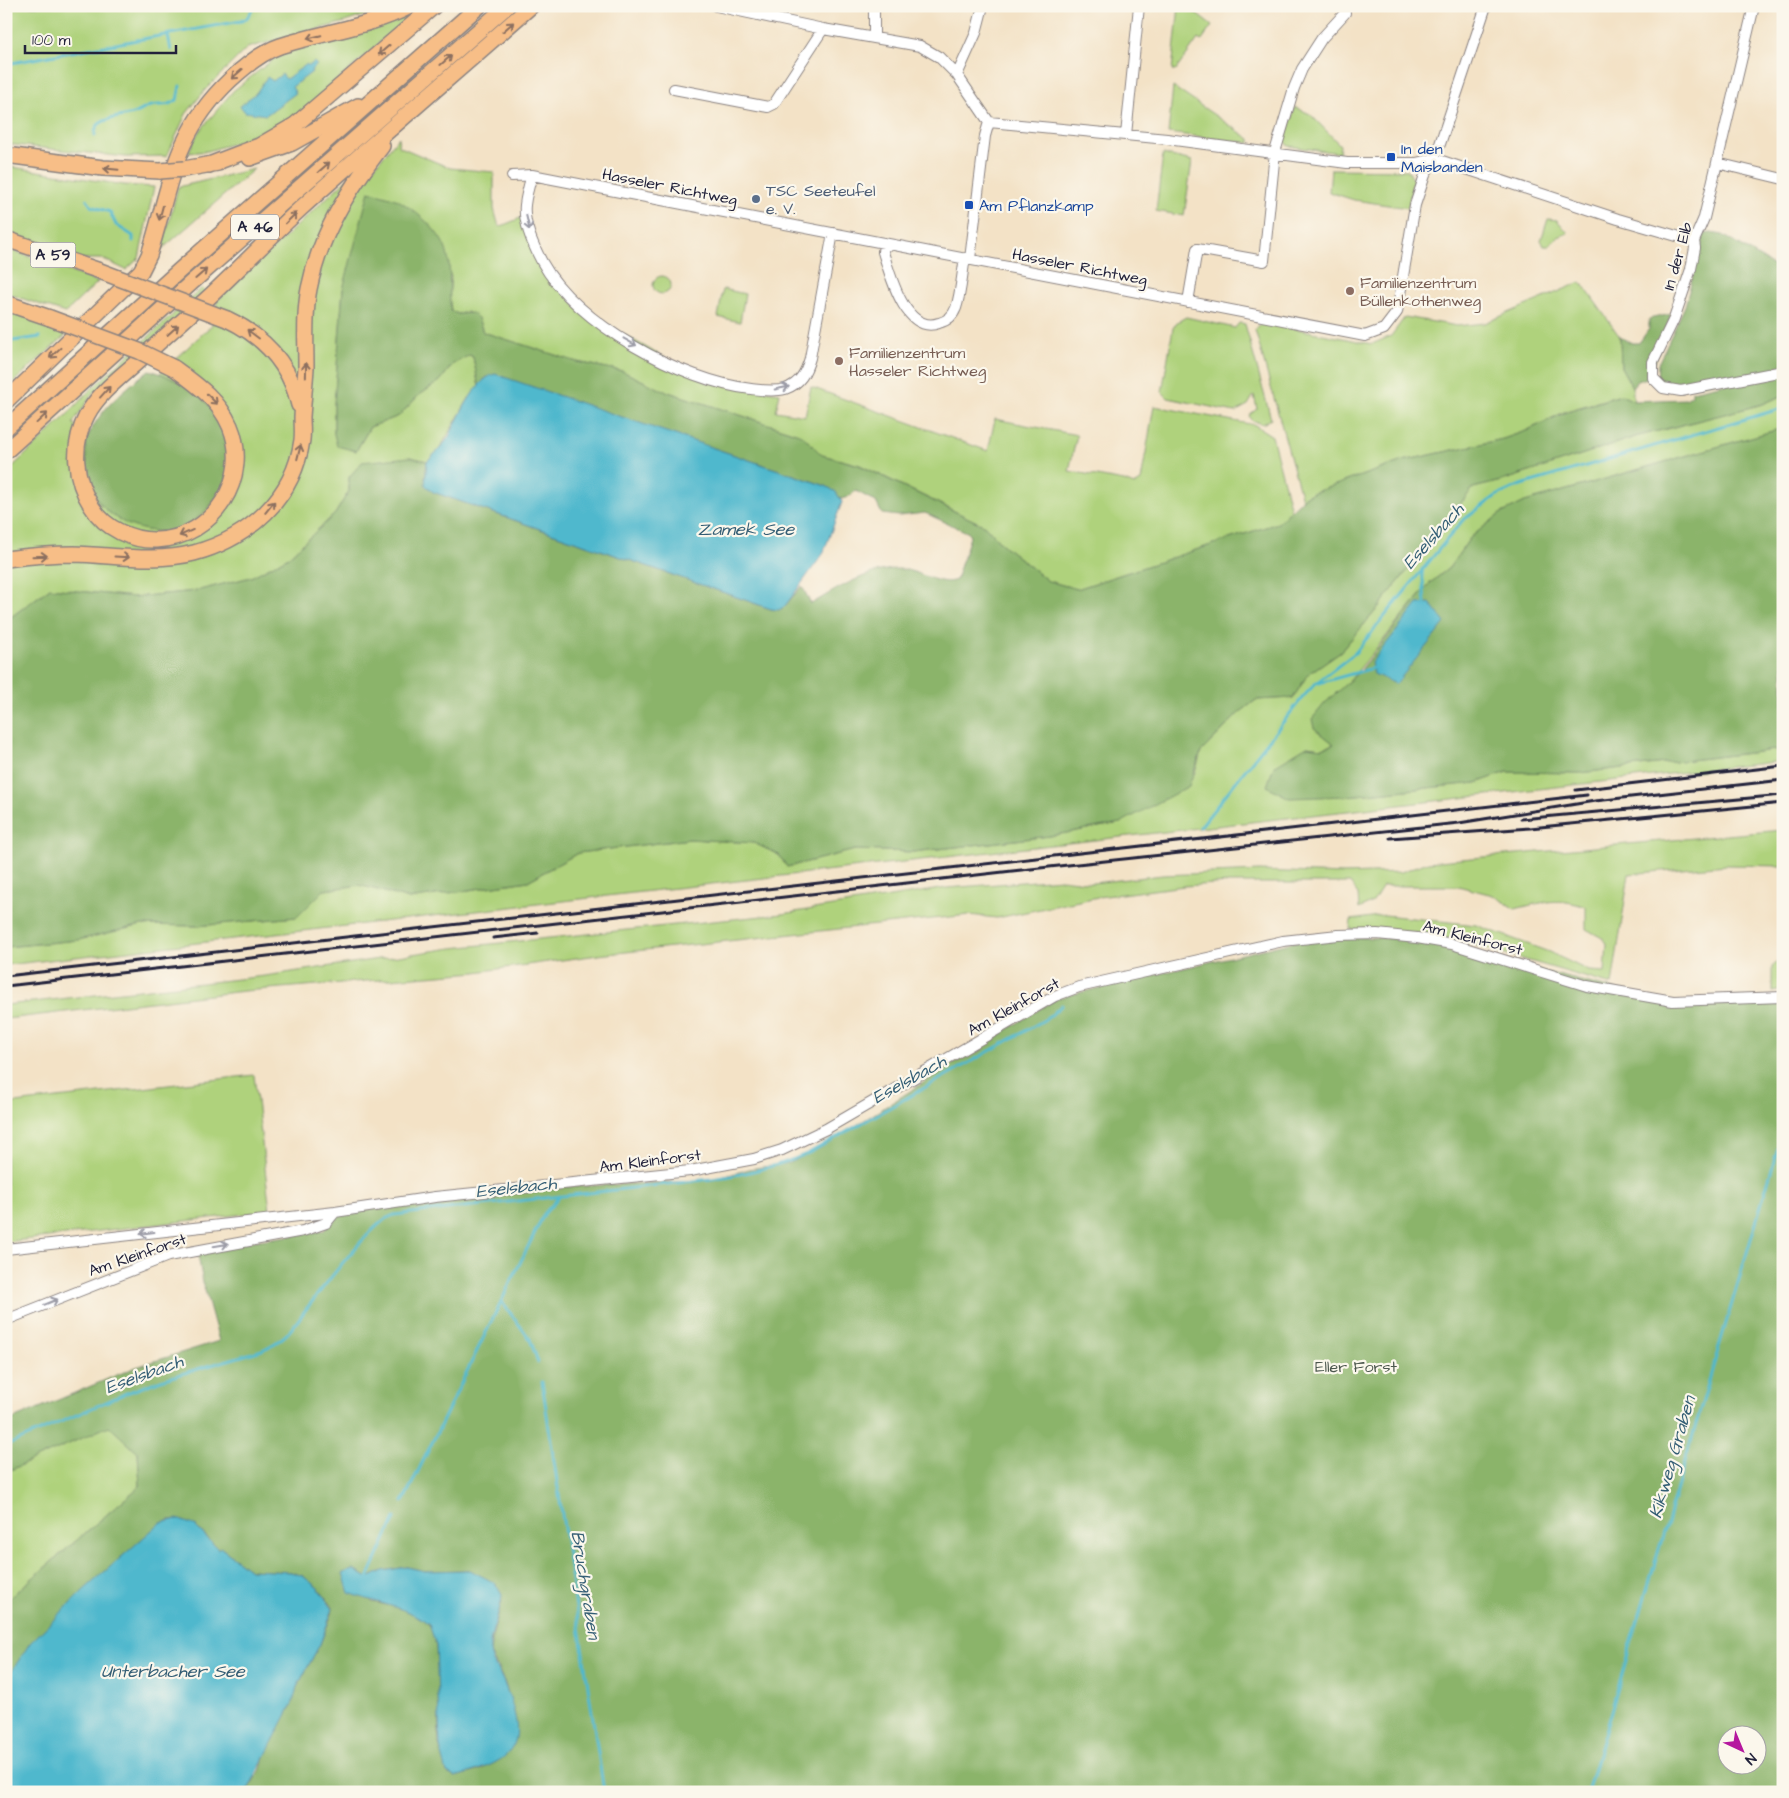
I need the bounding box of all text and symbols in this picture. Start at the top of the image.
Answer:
one-way arrow [501,21,514,32]
scale bar [25,22,176,54]
text: 100 m [32,30,71,51]
one-way arrow [307,33,323,42]
one-way arrow [378,44,391,56]
one-way arrow [439,54,452,65]
one-way arrow [231,68,244,80]
place label: In den Maisbanden [1401,138,1483,178]
marker: In den Maisbanden [1385,151,1397,163]
one-way arrow [317,161,330,172]
street label: Hasseler Richtweg [600,163,739,212]
one-way arrow [103,164,119,174]
place label: TSC Seeteufel e. V. [766,180,876,220]
marker: TSC Seeteufel e. V. [750,193,762,205]
place label: Am Pflanzkamp [979,195,1094,217]
marker: Am Pflanzkamp [963,199,975,211]
one-way arrow [155,205,165,221]
one-way arrow [284,212,297,224]
road number: A 46 [231,214,279,240]
one-way arrow [524,214,533,230]
street label: In der Elb [1658,220,1698,293]
road number: A 59 [30,242,76,268]
street label: Hasseler Richtweg [1010,243,1149,292]
one-way arrow [195,268,208,279]
place label: Familienzentrum Büllenkothenweg [1360,272,1481,313]
marker: Familienzentrum Büllenkothenweg [1344,285,1356,297]
one-way arrow [166,324,179,336]
one-way arrow [247,328,260,339]
one-way arrow [622,337,637,347]
place label: Familienzentrum Hasseler Richtweg [849,342,986,383]
one-way arrow [49,347,62,358]
marker: Familienzentrum Hasseler Richtweg [833,355,845,367]
one-way arrow [301,362,311,378]
one-way arrow [774,383,790,393]
one-way arrow [99,386,110,399]
one-way arrow [205,393,218,405]
one-way arrow [35,412,48,424]
one-way arrow [295,445,304,461]
water label: Eselsbach [1397,497,1470,575]
one-way arrow [264,501,275,514]
water label: Zamek See [698,517,795,542]
one-way arrow [179,529,194,539]
one-way arrow [32,551,48,560]
one-way arrow [114,552,130,561]
street label: Am Kleinforst [1421,915,1526,961]
street label: Am Kleinforst [963,972,1064,1041]
water label: Eselsbach [868,1048,952,1110]
street label: Am Kleinforst [598,1144,703,1178]
water label: Eselsbach [475,1171,559,1204]
street label: Am Kleinforst [85,1228,190,1282]
one-way arrow [139,1228,155,1238]
one-way arrow [213,1239,229,1249]
one-way arrow [43,1297,58,1306]
water label: Eselsbach [102,1349,187,1400]
park label: Eller Forst [1315,1356,1397,1378]
water label: Kikweg Graben [1643,1391,1703,1521]
water label: Bruchgraben [564,1529,607,1643]
water label: Unterbacher See [101,1659,246,1684]
north arrow [1716,1726,1766,1776]
text: N [1740,1748,1760,1769]

